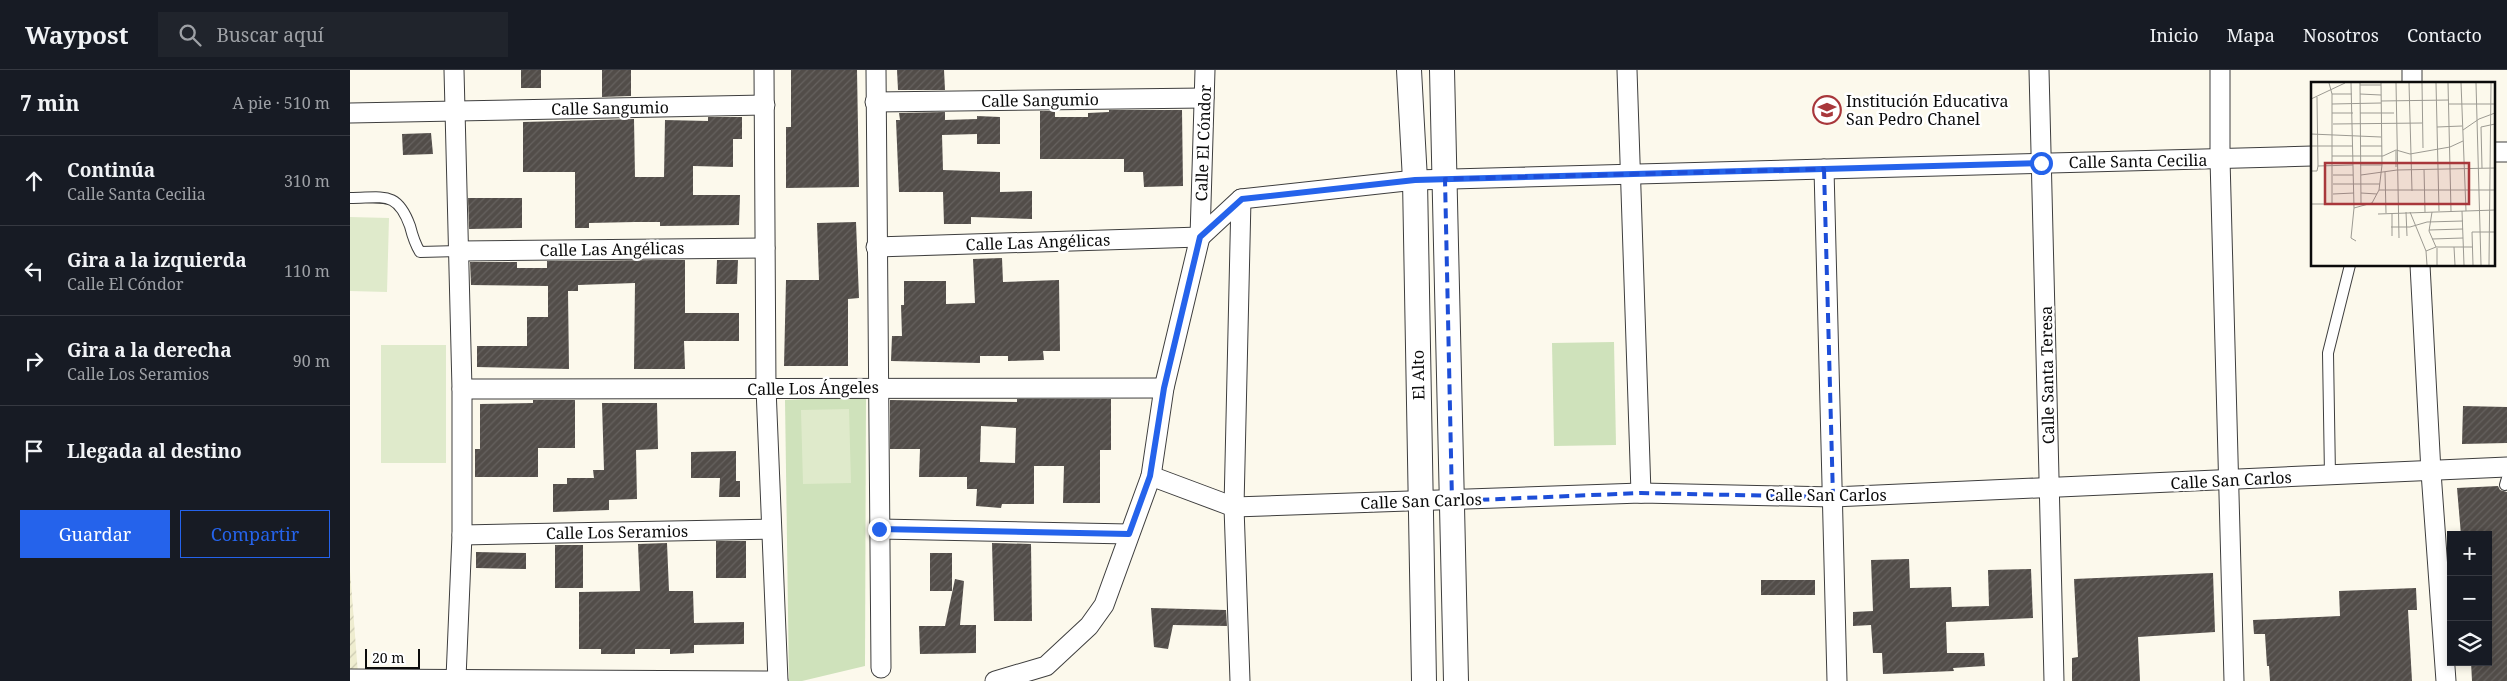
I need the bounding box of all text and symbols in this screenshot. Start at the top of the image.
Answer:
search box [158,12,508,57]
text: Waypost [25,18,128,51]
icon: search [176,21,204,49]
text: Buscar aquí [216,22,324,48]
text: Inicio [2150,23,2199,47]
text: Mapa [2227,23,2275,47]
text: Nosotros [2303,23,2379,47]
text: Contacto [2407,23,2482,47]
inset map [2311,82,2494,266]
street label: Calle El Cóndor [1190,84,1216,202]
street label: Calle Sangumio [981,88,1099,112]
text: 7 min [20,89,79,117]
place label: Institución Educativa San Pedro Chanel [1846,90,2009,130]
text: A pie · 510 m [233,92,330,114]
school or university icon: Institución Educativa San Pedro Chanel [1812,95,1842,125]
street label: Calle Sangumio [551,96,669,120]
street label: Calle Santa Cecilia [2068,149,2208,173]
route start [2030,152,2053,175]
text: Continúa [67,157,155,183]
icon: ahead [20,167,48,195]
text: 310 m [284,170,330,192]
text: Calle Santa Cecilia [67,183,206,205]
street label: Calle Las Angélicas [965,228,1111,256]
street label: Calle Las Angélicas [539,237,685,261]
text: Gira a la izquierda [67,247,247,273]
icon: left [20,257,48,285]
text: 110 m [284,260,330,282]
text: Calle El Cóndor [67,273,184,295]
street label: Calle Santa Teresa [2035,306,2059,444]
text: Gira a la derecha [67,337,232,363]
icon: right [20,347,48,375]
text: 90 m [293,350,330,372]
street label: El Alto [1407,350,1429,400]
text: Calle Los Seramios [67,363,209,385]
street label: Calle Los Ángeles [747,376,879,400]
icon: arrive [20,437,48,465]
text: Llegada al destino [67,438,242,464]
street label: Calle San Carlos [2170,466,2292,494]
street label: Calle San Carlos [1765,484,1887,506]
street label: Calle San Carlos [1360,488,1482,514]
button: Guardar [20,510,170,558]
button: Compartir [180,510,330,558]
route end [868,518,891,541]
street label: Calle Los Seramios [546,520,688,544]
map controls [2447,531,2492,666]
button: + [2447,531,2492,576]
button: − [2447,576,2492,621]
button: layers [2447,621,2492,666]
scale bar [365,646,420,669]
text: 20 m [372,648,405,667]

